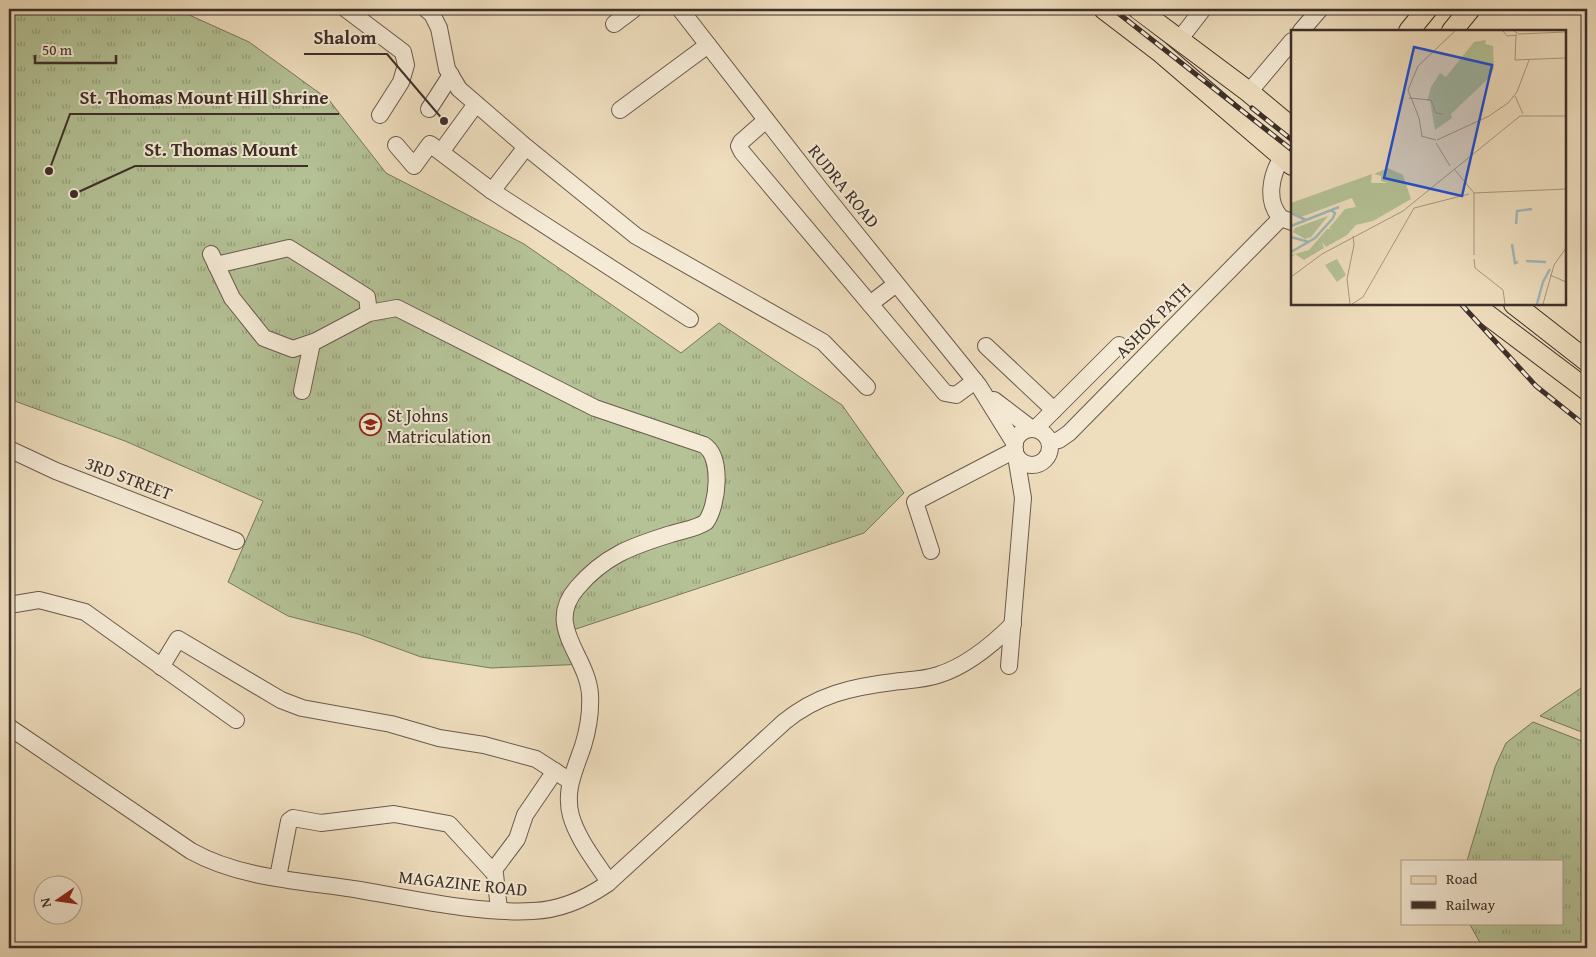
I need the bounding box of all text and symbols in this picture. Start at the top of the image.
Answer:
callout: Shalom [304,20,387,54]
text: Shalom [313,23,377,51]
inset map [1291,30,1566,305]
scale bar [35,32,116,64]
text: 50 m [42,39,73,60]
callout: St. Thomas Mount Hill Shrine [70,80,339,114]
text: St. Thomas Mount Hill Shrine [80,83,329,111]
callout: St. Thomas Mount [135,132,308,166]
text: St. Thomas Mount [144,135,299,163]
street label: RUDRA ROAD [802,138,886,234]
street label: ASHOK PATH [1109,276,1197,364]
place label: St Johns Matriculation [387,402,491,450]
school or university icon: St Johns Matriculation [359,413,383,437]
street label: 3RD STREET [81,449,177,507]
legend [1401,860,1564,924]
street label: MAGAZINE ROAD [397,863,529,903]
text: Road [1446,868,1477,889]
north arrow [32,874,82,924]
text: Railway [1446,894,1496,915]
text: N [34,895,56,910]

